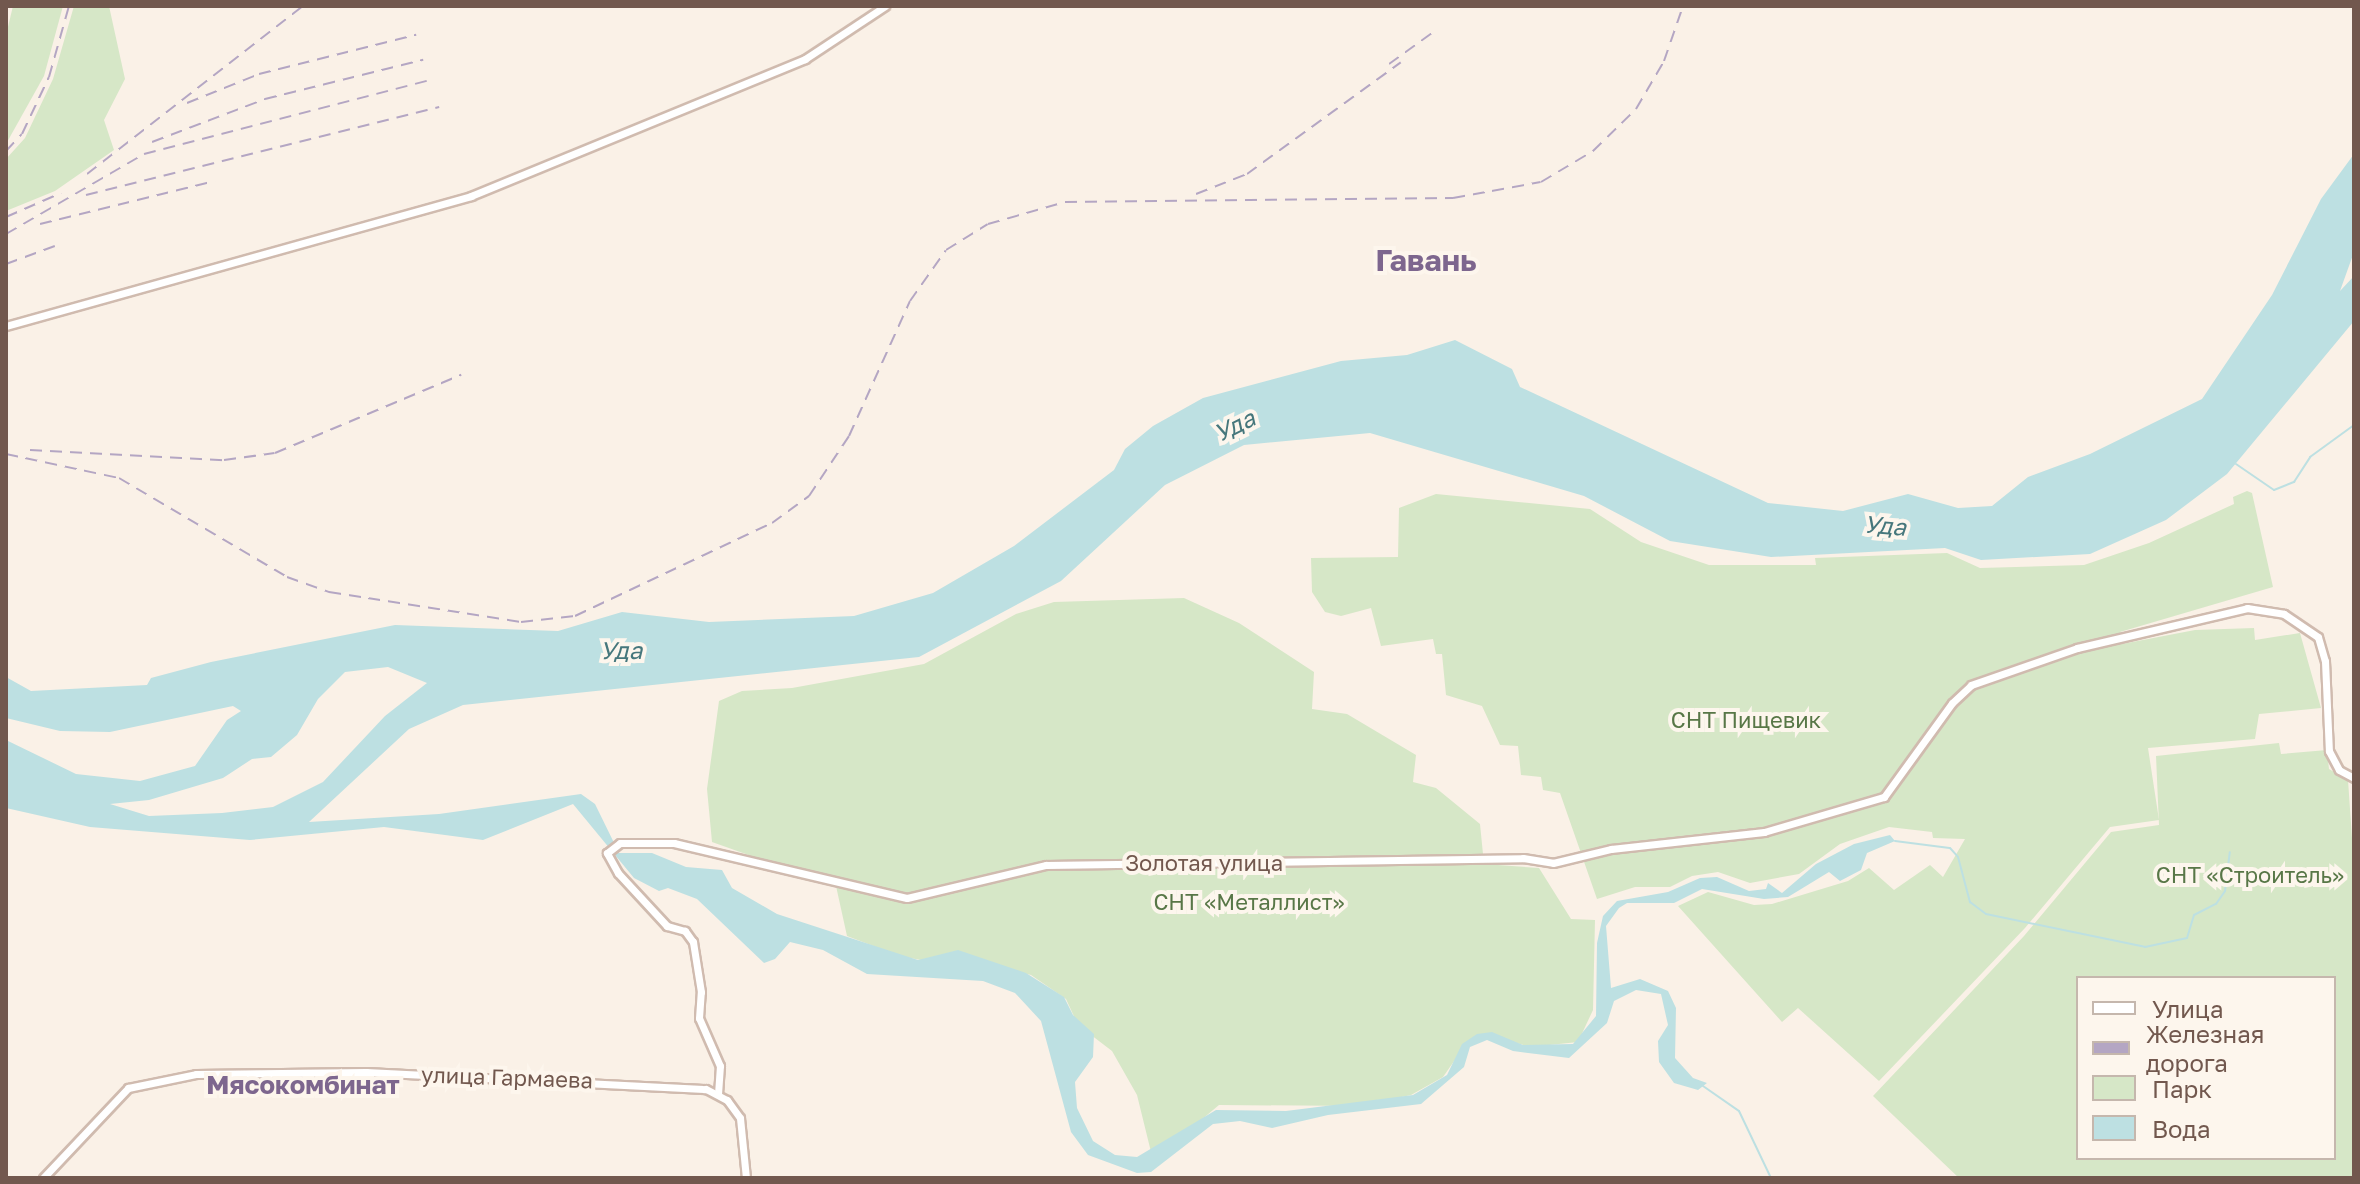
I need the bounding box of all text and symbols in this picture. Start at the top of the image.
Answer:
district label: Гавань [1375,242,1477,278]
water label: Уда [1209,403,1259,447]
water label: Уда [1863,509,1907,541]
water label: Уда [600,636,642,664]
park label: СНТ Пищевик [1671,707,1821,733]
street label: Золотая улица [1125,850,1283,876]
park label: СНТ «Строитель» [2156,862,2344,888]
park label: СНТ «Металлист» [1153,889,1345,915]
legend [2076,976,2336,1160]
text: Улица [2152,994,2224,1023]
text: Железная дорога [2146,1019,2264,1077]
street label: улица Гармаева [421,1061,593,1093]
district label: Мясокомбинат [206,1069,400,1101]
text: Парк [2152,1074,2212,1103]
text: Вода [2152,1114,2211,1143]

